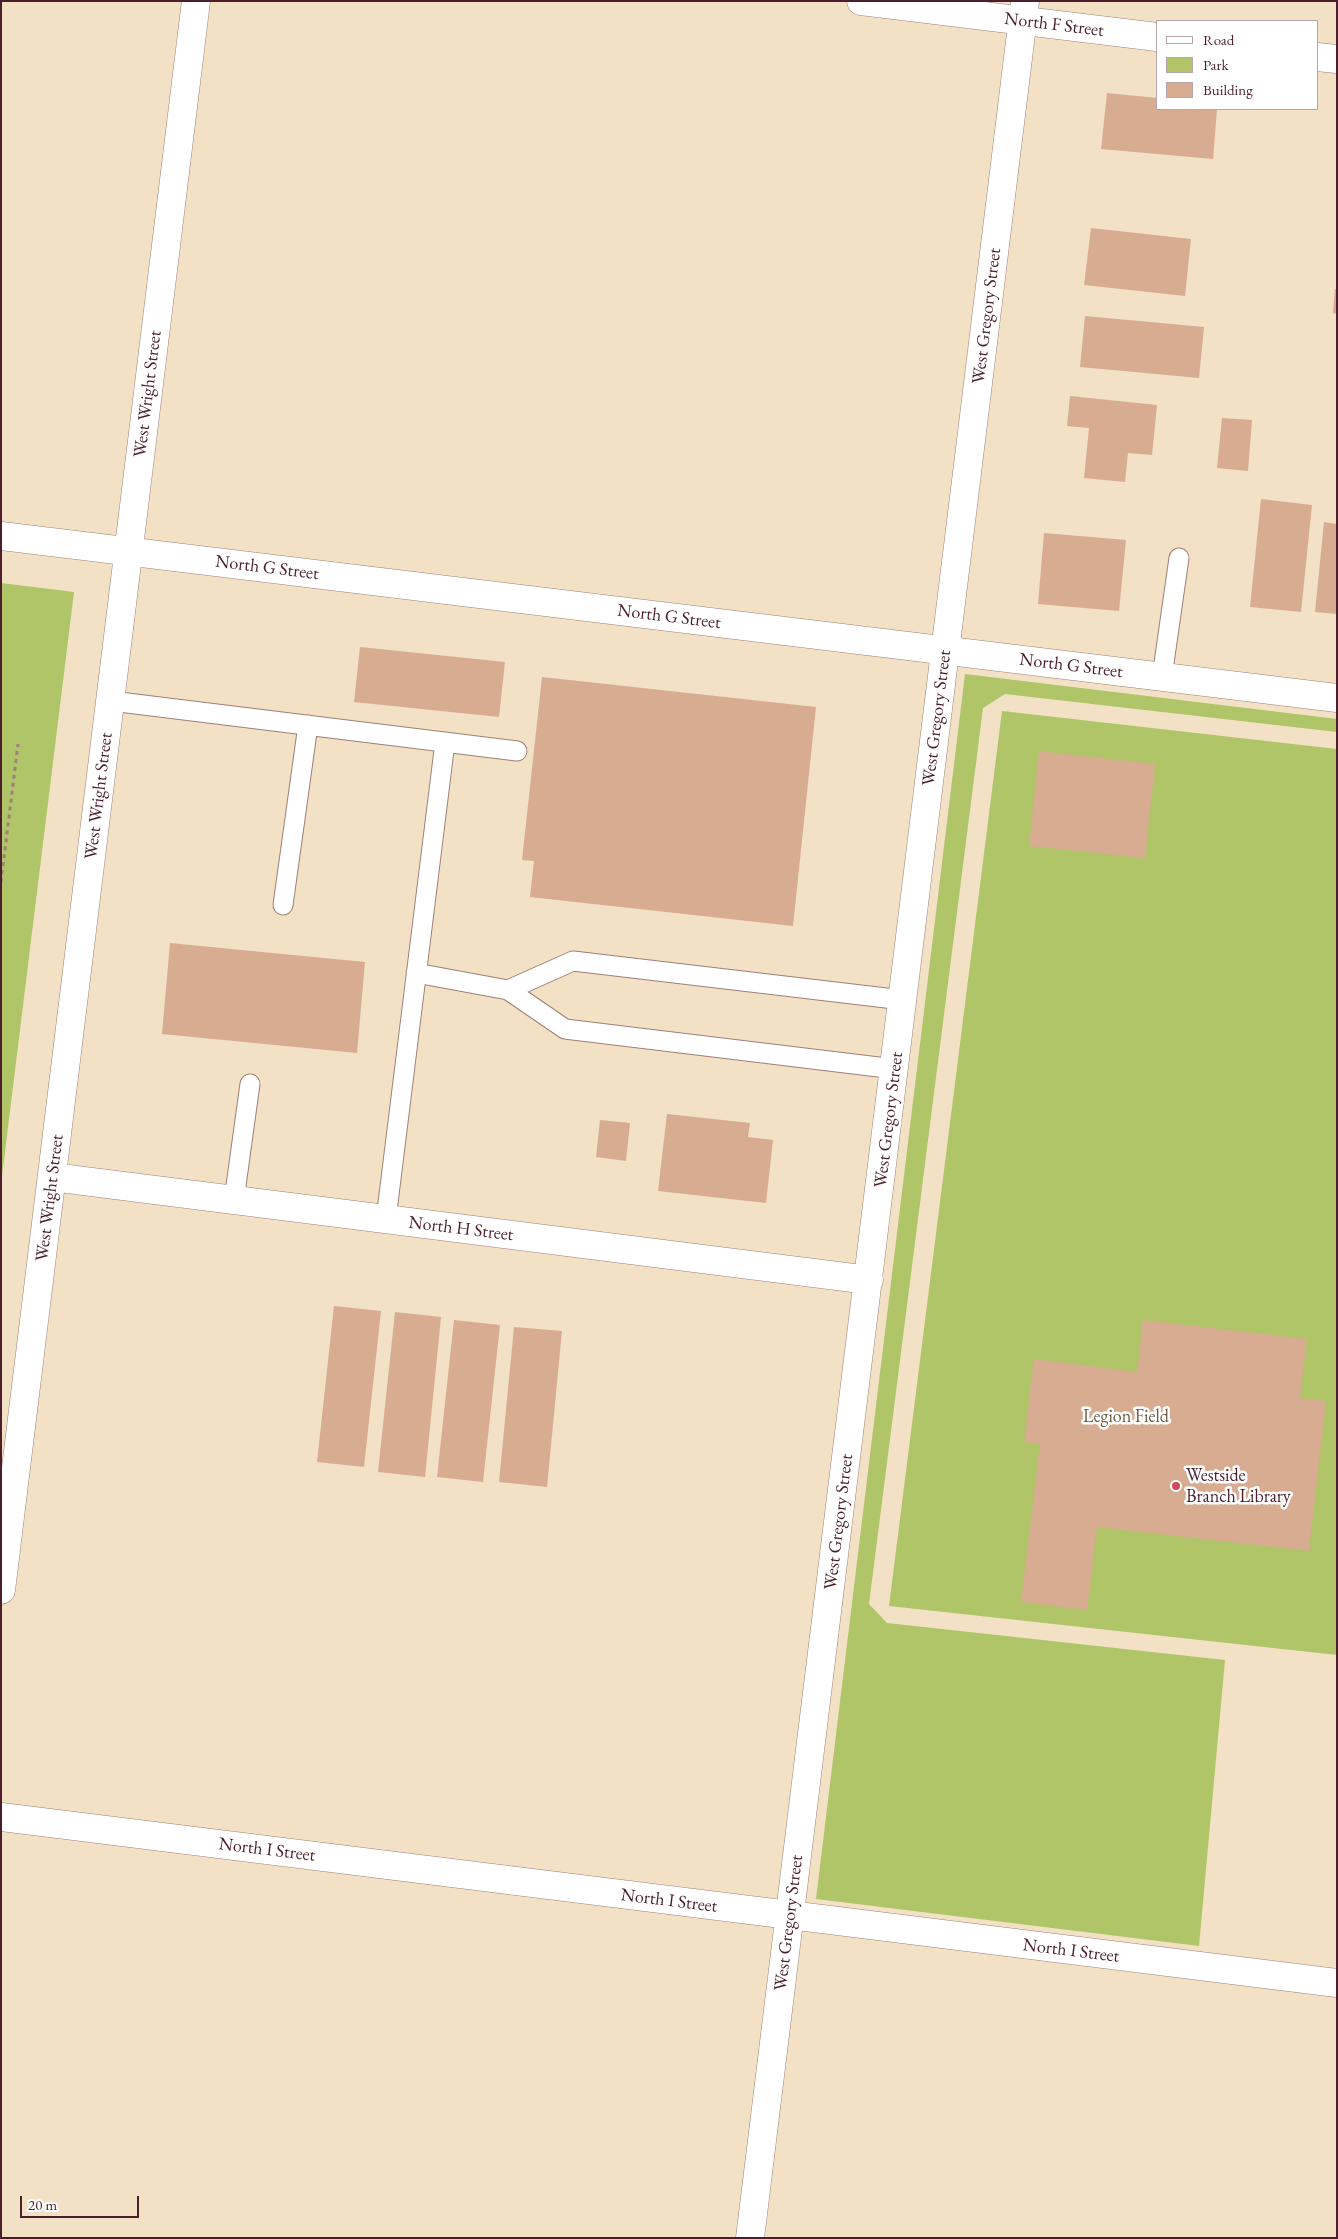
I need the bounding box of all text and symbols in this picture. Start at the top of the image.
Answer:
street label: North F Street [1003,8,1105,42]
legend [1156,20,1318,110]
text: Road [1203,30,1234,49]
text: Park [1203,55,1229,74]
text: Building [1203,80,1253,99]
street label: West Gregory Street [968,247,1006,385]
street label: West Wright Street [129,329,167,459]
street label: North G Street [214,551,320,585]
street label: North G Street [616,600,722,634]
street label: West Gregory Street [918,649,956,787]
street label: North G Street [1018,649,1124,683]
street label: West Wright Street [80,731,118,861]
street label: West Gregory Street [870,1051,908,1189]
street label: West Wright Street [31,1133,69,1263]
street label: North H Street [407,1212,515,1246]
park label: Legion Field [1083,1406,1169,1428]
street label: West Gregory Street [820,1453,858,1591]
place label: Westside Branch Library [1186,1465,1291,1508]
marker: Westside Branch Library [1170,1480,1182,1492]
street label: North I Street [218,1833,316,1867]
street label: West Gregory Street [770,1854,808,1992]
street label: North I Street [620,1884,718,1918]
street label: North I Street [1022,1934,1120,1968]
scale bar [22,2186,141,2218]
text: 20 m [28,2195,57,2214]

